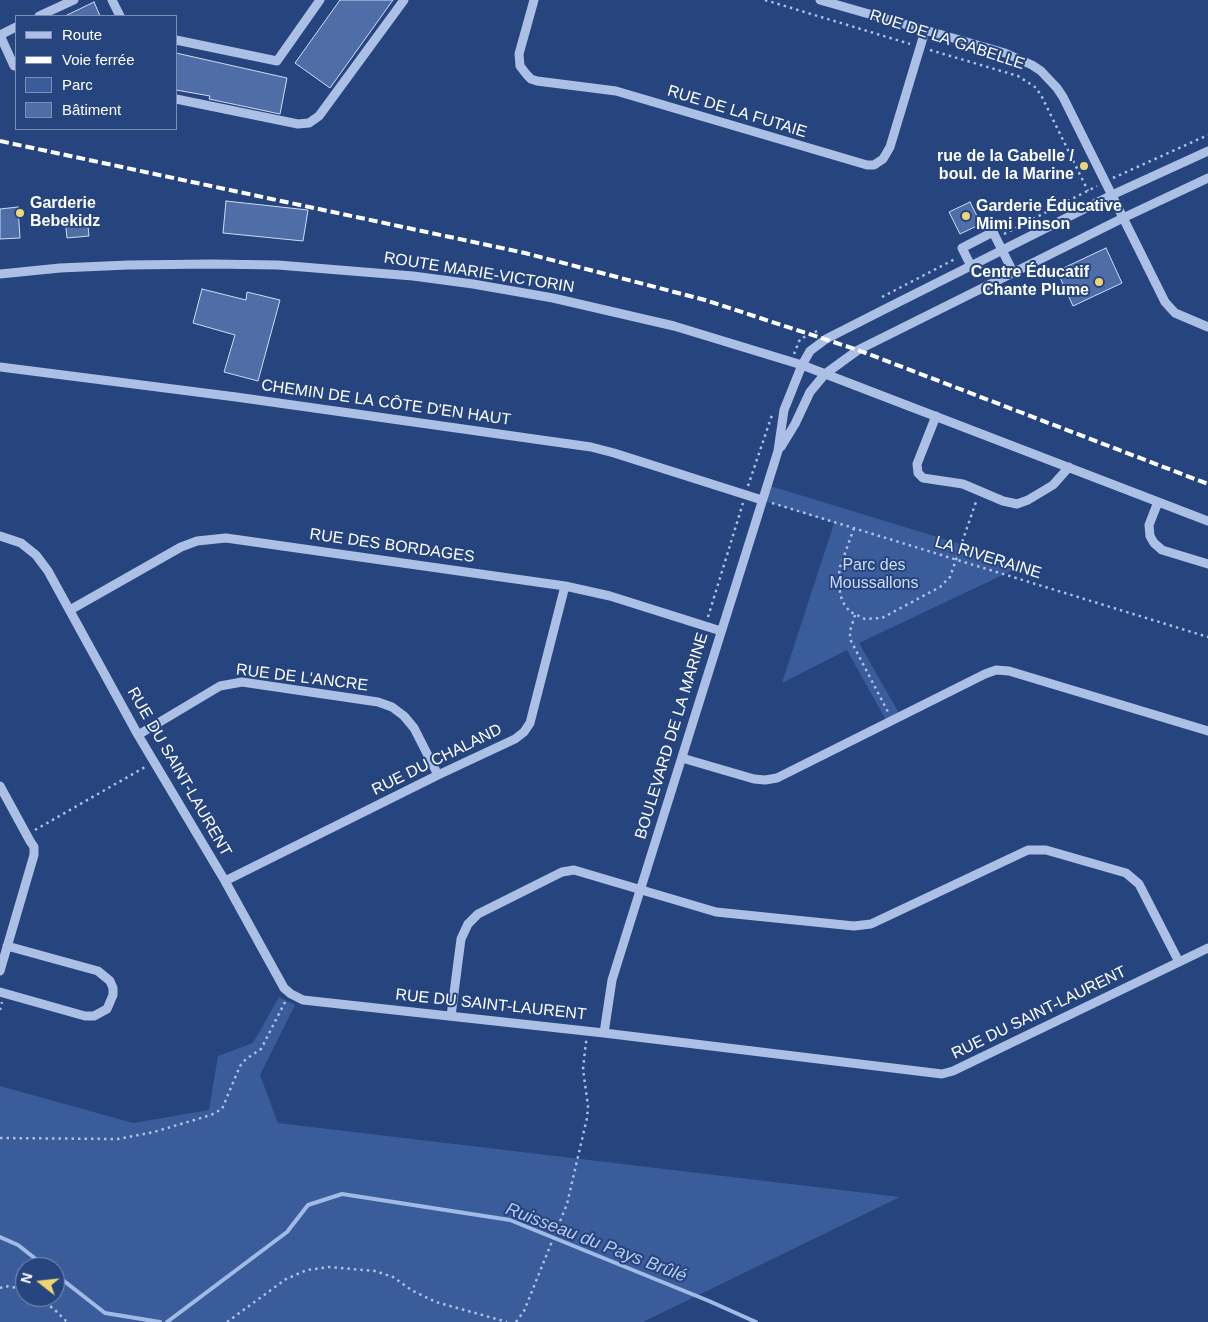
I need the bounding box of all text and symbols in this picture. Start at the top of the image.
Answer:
street label: RUE DE LA GABELLE [867,6,1027,74]
legend [15,15,178,130]
text: Route [62,26,102,43]
text: Voie ferrée [62,51,135,68]
text: Parc [62,76,93,93]
street label: RUE DE LA FUTAIE [665,82,809,142]
text: Bâtiment [62,101,121,118]
place label: rue de la Gabelle / boul. de la Marine [937,147,1074,185]
marker: rue de la Gabelle / boul. de la Marine [1078,160,1090,172]
place label: Garderie Bebekidz [30,194,100,232]
place label: Garderie Éducative Mimi Pinson [976,197,1122,235]
marker: Garderie Bebekidz [14,207,26,219]
marker: Garderie Éducative Mimi Pinson [960,210,972,222]
street label: ROUTE MARIE-VICTORIN [382,248,576,298]
place label: Centre Éducatif Chante Plume [971,263,1089,301]
marker: Centre Éducatif Chante Plume [1093,276,1105,288]
street label: CHEMIN DE LA CÔTE D'EN HAUT [260,376,512,430]
street label: RUE DES BORDAGES [308,525,476,567]
street label: LA RIVERAINE [932,533,1044,583]
park label: Parc des Moussallons [830,556,918,594]
street label: BOULEVARD DE LA MARINE [631,630,713,842]
street label: RUE DE L'ANCRE [235,660,369,696]
street label: RUE DU SAINT-LAURENT [123,684,235,860]
street label: RUE DU CHALAND [369,720,505,800]
street label: RUE DU SAINT-LAURENT [948,962,1130,1064]
street label: RUE DU SAINT-LAURENT [395,985,587,1025]
water label: Ruisseau du Pays Brûlé [502,1198,690,1288]
north arrow [15,1257,65,1307]
text: N [17,1271,36,1285]

